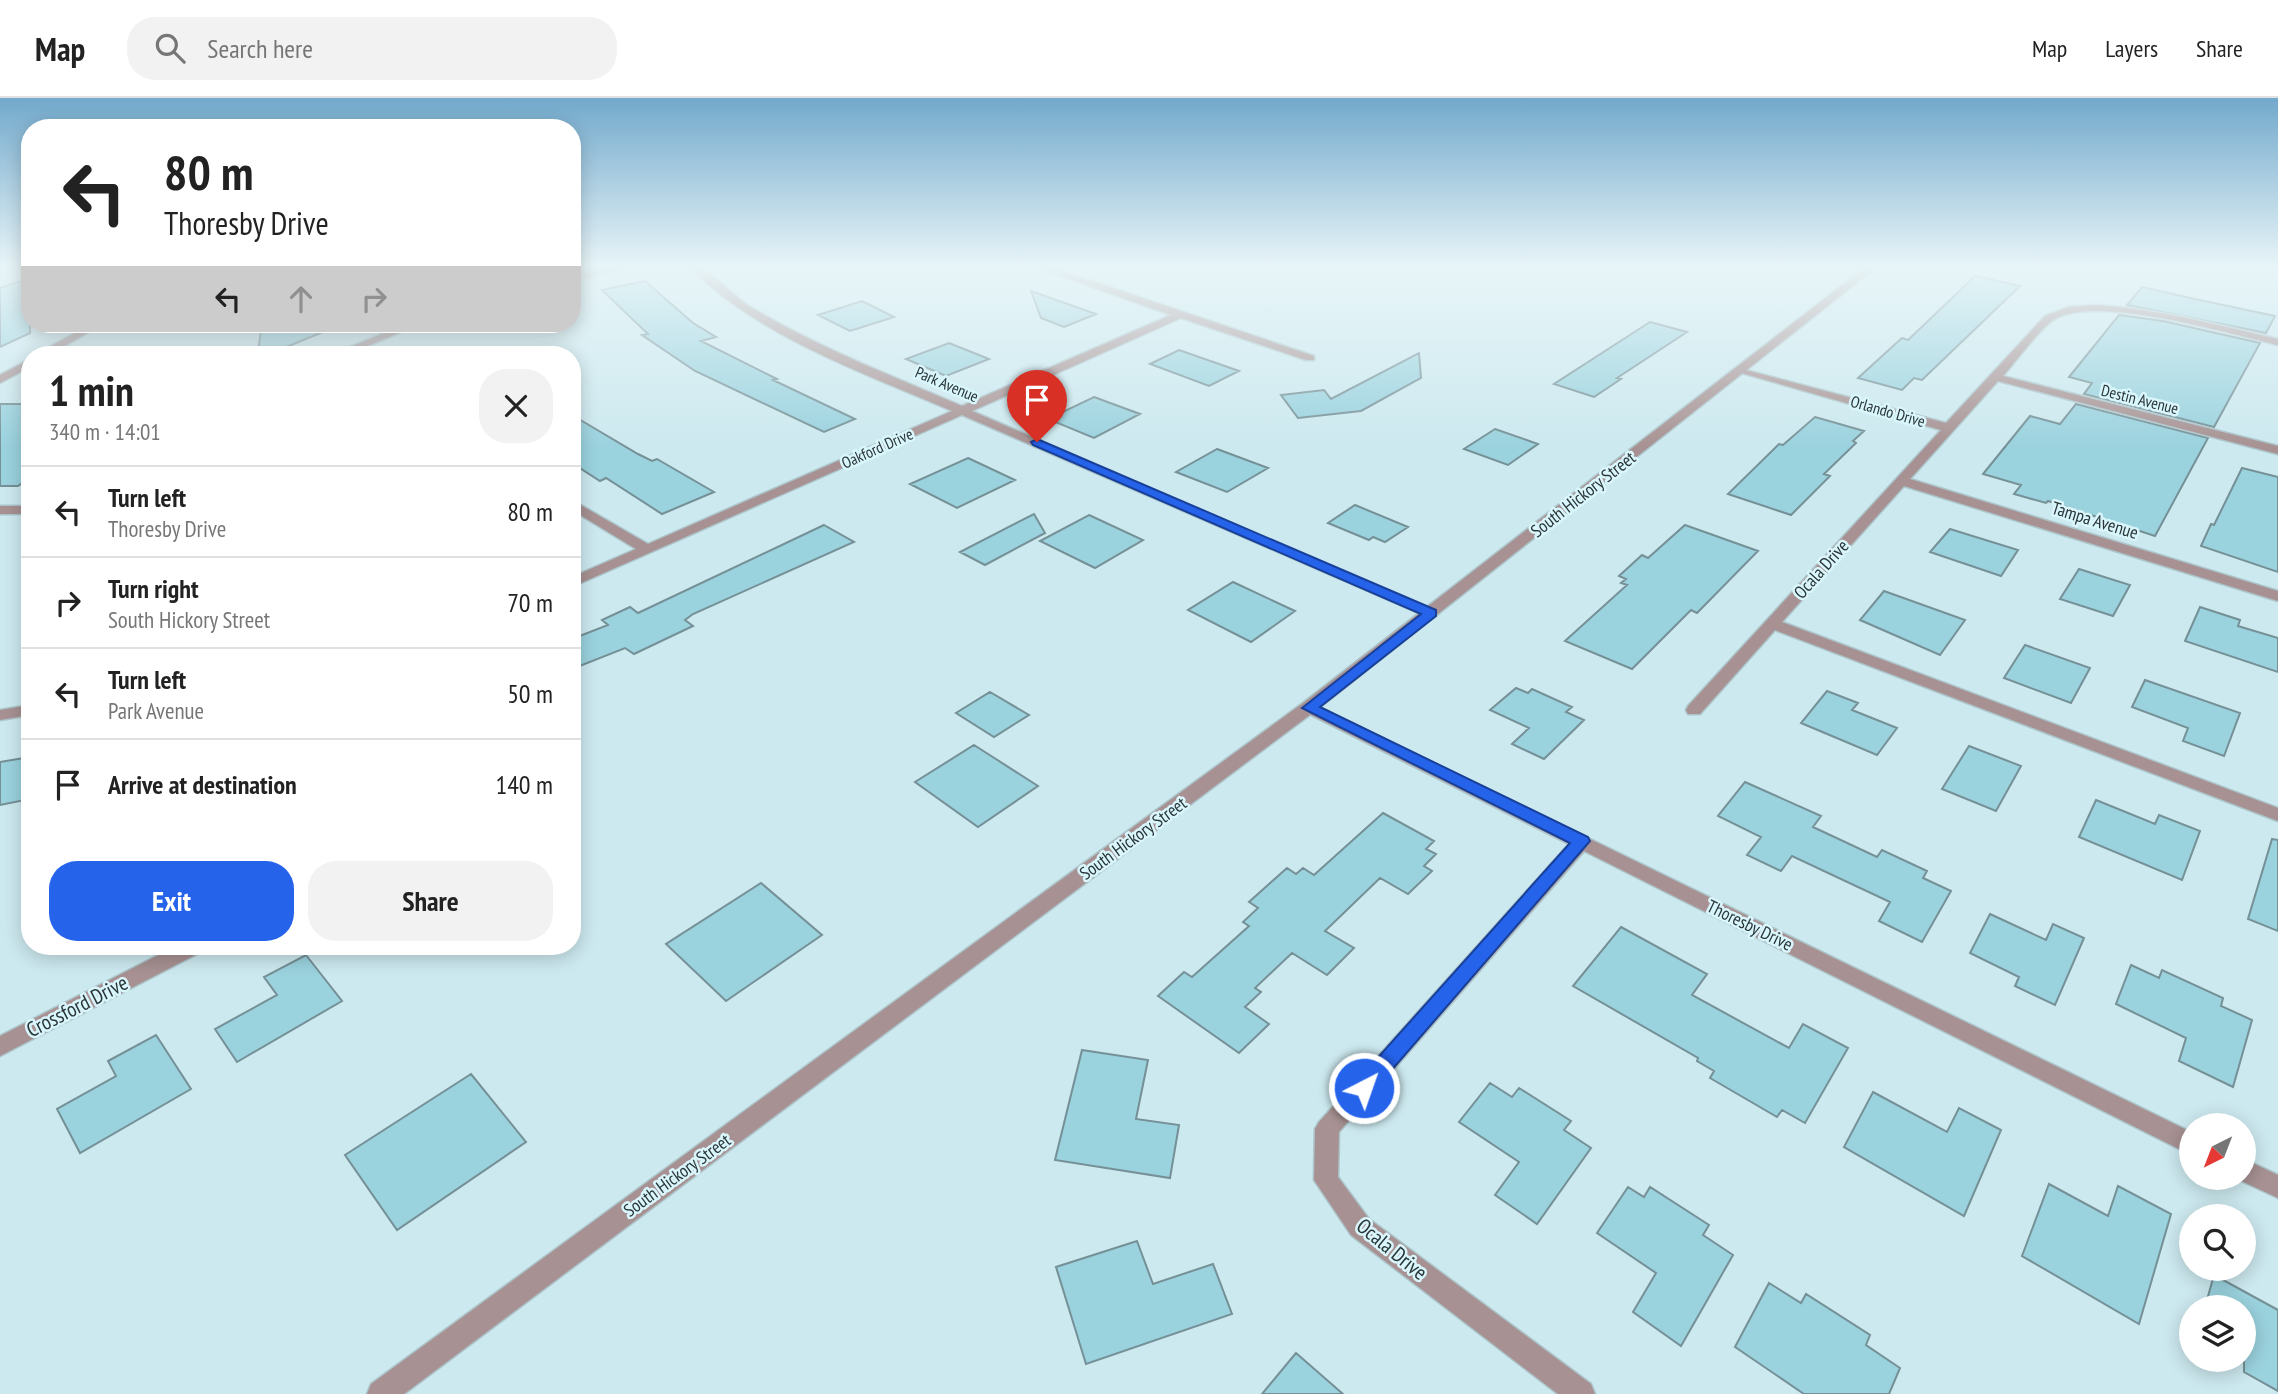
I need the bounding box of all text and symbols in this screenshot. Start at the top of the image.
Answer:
search box [127,17,617,80]
text: Map [35,27,85,70]
icon: search [151,29,189,67]
text: Search here [207,32,313,65]
text: Map [2032,33,2067,64]
text: Layers [2105,33,2158,64]
text: Share [2196,33,2243,64]
text: 80 m [164,140,253,204]
icon: left [49,147,140,238]
text: Thoresby Drive [164,202,329,244]
icon: left [209,280,247,318]
icon: ahead [282,280,320,318]
icon: right [355,280,393,318]
street label: Park Avenue [912,362,982,406]
text: 1 min [49,363,134,418]
button: close [479,369,553,443]
pin [1007,370,1067,442]
street label: Destin Avenue [2099,380,2181,418]
icon: arrive [1018,381,1056,419]
street label: Orlando Drive [1848,391,1928,431]
text: 340 m · 14:01 [49,417,161,446]
street label: Oakford Drive [838,423,916,473]
street label: South Hickory Street [1526,446,1640,542]
text: Turn left [108,481,186,514]
icon: left [49,493,87,531]
text: 80 m [507,495,553,528]
street label: Tampa Avenue [2049,496,2141,544]
text: Thoresby Drive [108,514,226,543]
street label: Ocala Drive [1789,535,1853,603]
text: Turn right [108,572,199,605]
icon: right [49,584,87,622]
text: 70 m [507,586,553,619]
text: South Hickory Street [108,605,270,634]
text: Turn left [108,663,186,696]
icon: left [49,675,87,713]
text: 50 m [507,677,553,710]
text: Park Avenue [108,696,204,725]
icon: arrive [49,766,87,804]
text: Arrive at destination [108,768,297,801]
text: 140 m [495,768,553,801]
street label: South Hickory Street [1075,791,1191,885]
button: Exit [49,861,294,941]
button: Share [308,861,553,941]
street label: Thoresby Drive [1703,894,1797,956]
street label: Crossford Drive [22,969,132,1043]
position arrow [1327,1051,1401,1125]
north arrow [2179,1113,2256,1190]
map controls [2179,1113,2256,1372]
street label: South Hickory Street [619,1128,735,1222]
button: search [2179,1204,2256,1281]
street label: Ocala Drive [1351,1212,1433,1286]
button: layers [2179,1295,2256,1372]

